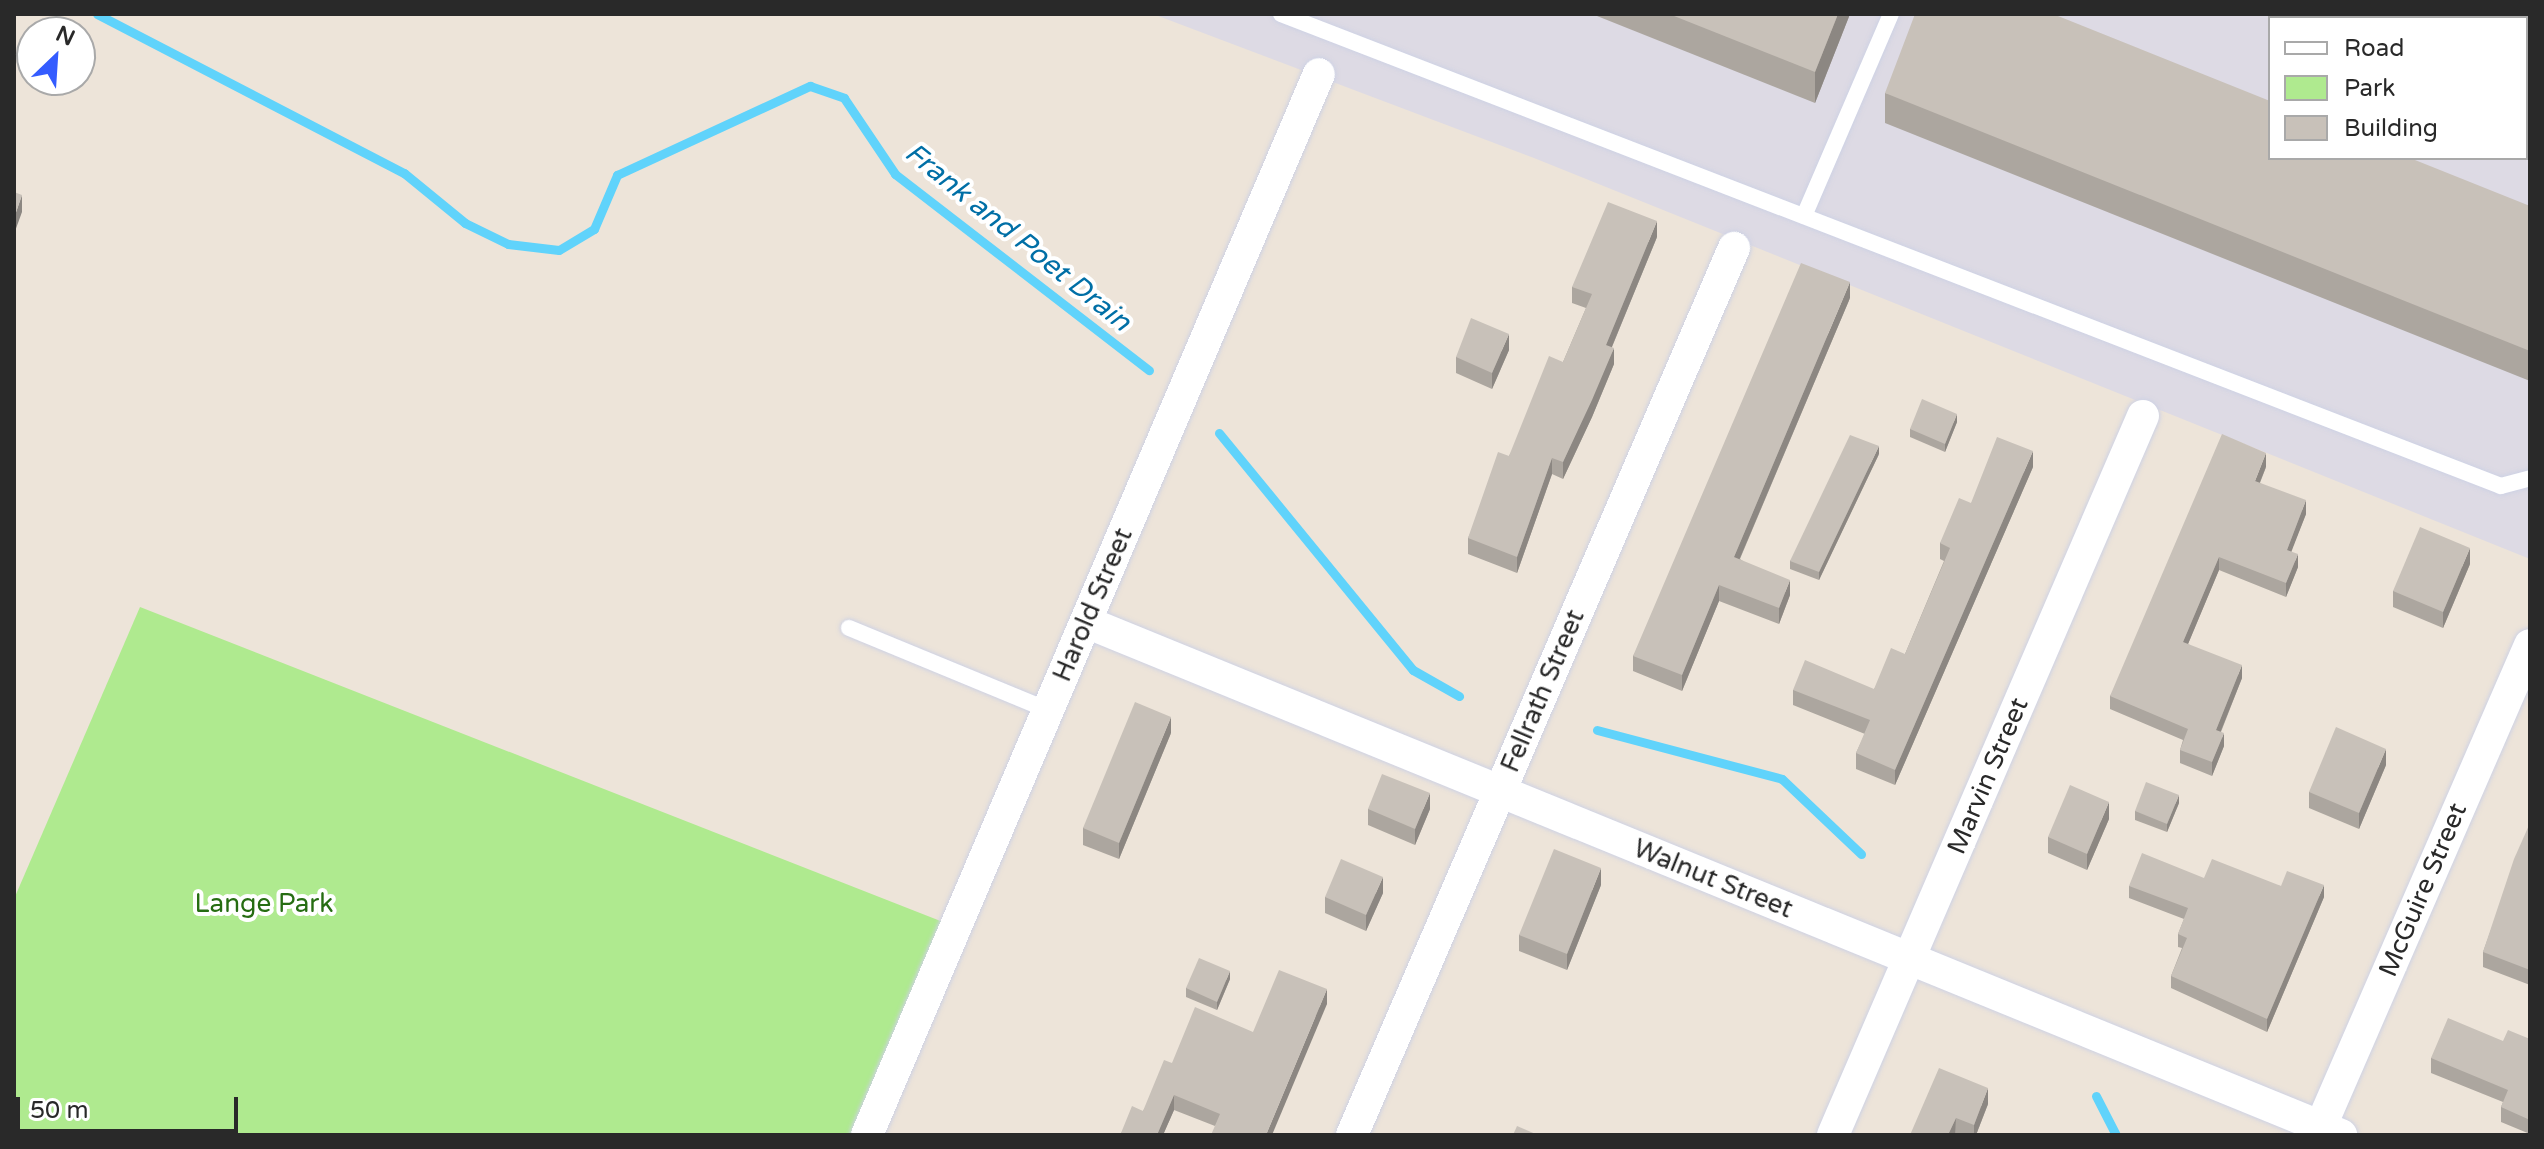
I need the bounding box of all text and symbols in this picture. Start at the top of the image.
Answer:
north arrow [16,16,96,96]
legend [2268,16,2528,160]
text: N [52,21,79,52]
text: Road [2344,34,2404,63]
text: Park [2344,74,2395,103]
text: Building [2344,114,2438,143]
water label: Frank and Poet Drain [898,136,1138,338]
street label: Harold Street [1047,524,1139,686]
street label: Fellrath Street [1495,605,1591,777]
street label: Marvin Street [1941,693,2035,859]
street label: McGuire Street [2372,798,2474,982]
street label: Walnut Street [1629,833,1797,925]
park label: Lange Park [195,888,333,920]
scale bar [20,1081,242,1131]
text: 50 m [30,1096,88,1125]

